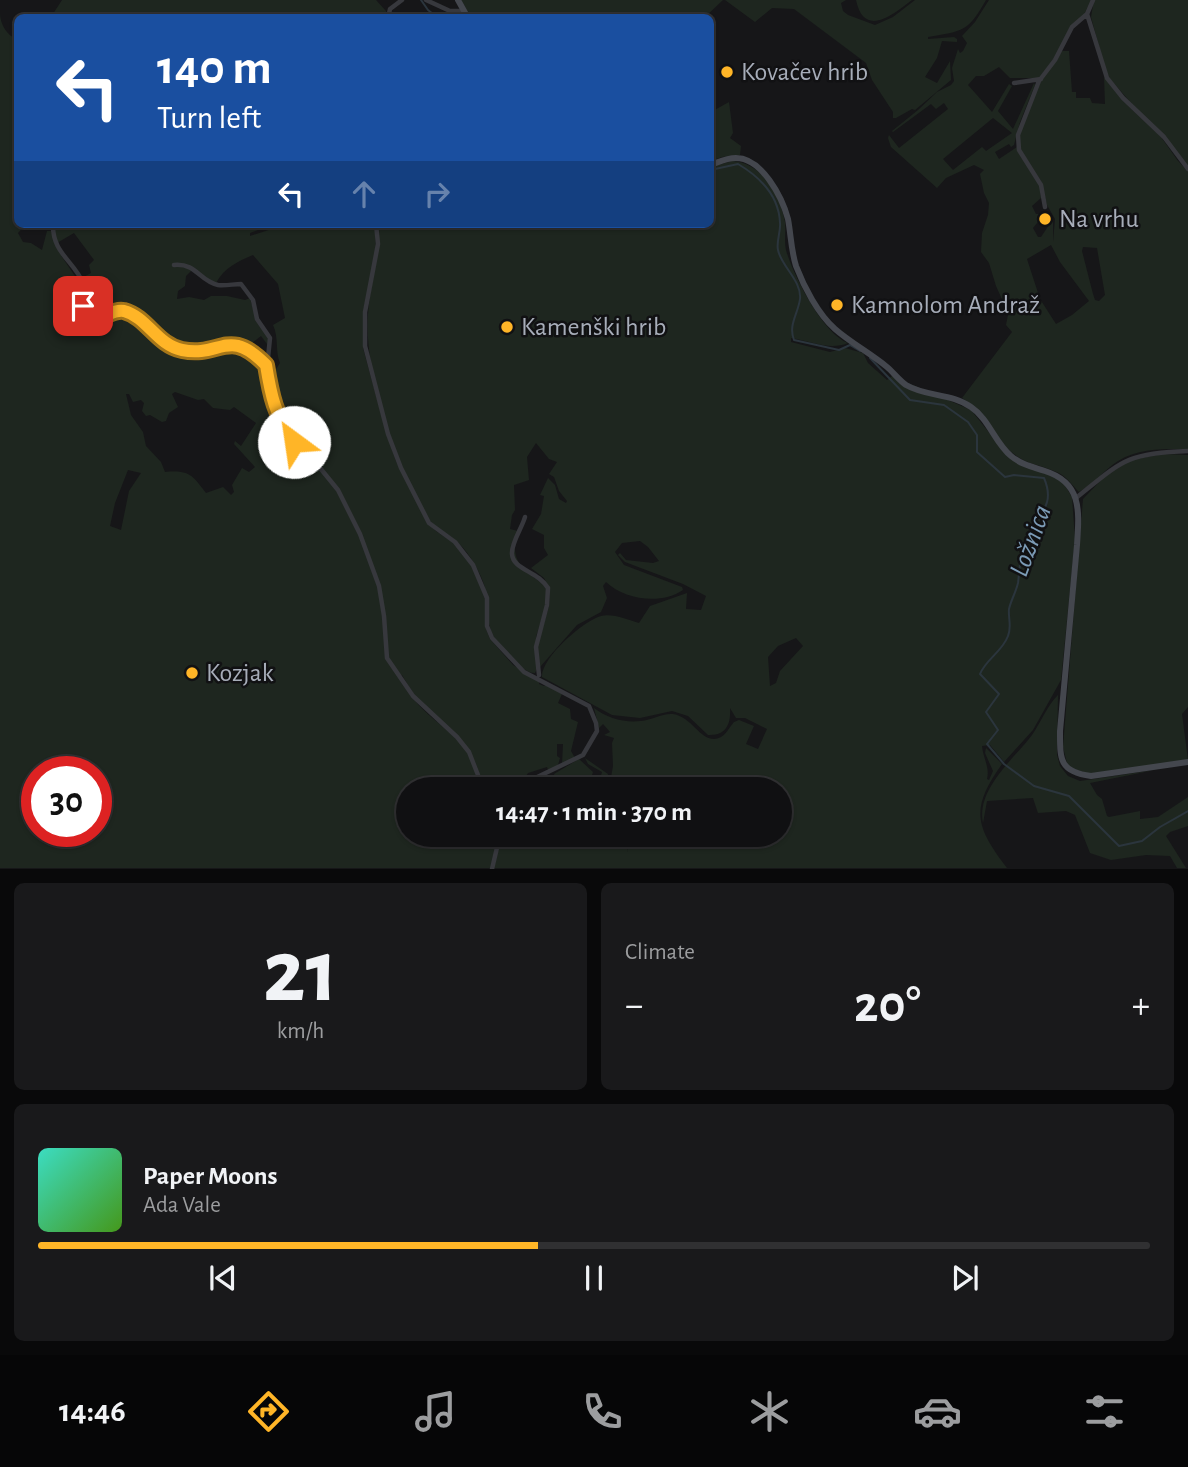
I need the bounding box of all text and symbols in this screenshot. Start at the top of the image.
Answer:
icon: left [42,42,133,133]
text: 140 m [157,44,272,93]
place label: Kovačev hrib [741,59,868,85]
marker: Kovačev hrib [719,64,735,80]
text: Turn left [157,102,261,134]
icon: left [272,175,310,213]
icon: ahead [345,175,383,213]
icon: right [418,175,456,213]
place label: Na vrhu [1059,206,1139,232]
marker: Na vrhu [1037,211,1053,227]
pin [53,276,113,336]
icon: arrive [64,287,102,325]
place label: Kamnolom Andraž [851,292,1040,318]
marker: Kamnolom Andraž [829,297,845,313]
place label: Kamenški hrib [521,314,666,340]
marker: Kamenški hrib [499,319,515,335]
position arrow [257,405,331,479]
water label: Ložnica [1005,501,1057,581]
place label: Kozjak [206,660,274,686]
marker: Kozjak [184,665,200,681]
speed limit sign: 30 [21,756,112,847]
text: 14:47 · 1 min · 370 m [496,799,692,825]
text: 21 [263,927,338,1018]
text: Climate [625,941,695,964]
text: 20° [854,979,921,1031]
text: − [625,987,643,1025]
text: + [1132,987,1150,1025]
text: km/h [277,1020,324,1043]
text: Paper Moons [143,1163,278,1189]
text: Ada Vale [143,1194,221,1217]
icon: previous [204,1259,242,1297]
icon: pause [575,1259,613,1297]
icon: next [946,1259,984,1297]
icon: directions [244,1387,293,1436]
icon: music [411,1387,460,1436]
icon: phone [578,1387,627,1436]
icon: climate [745,1387,794,1436]
icon: car [913,1387,962,1436]
icon: filters [1080,1387,1129,1436]
text: 14:46 [59,1395,126,1427]

